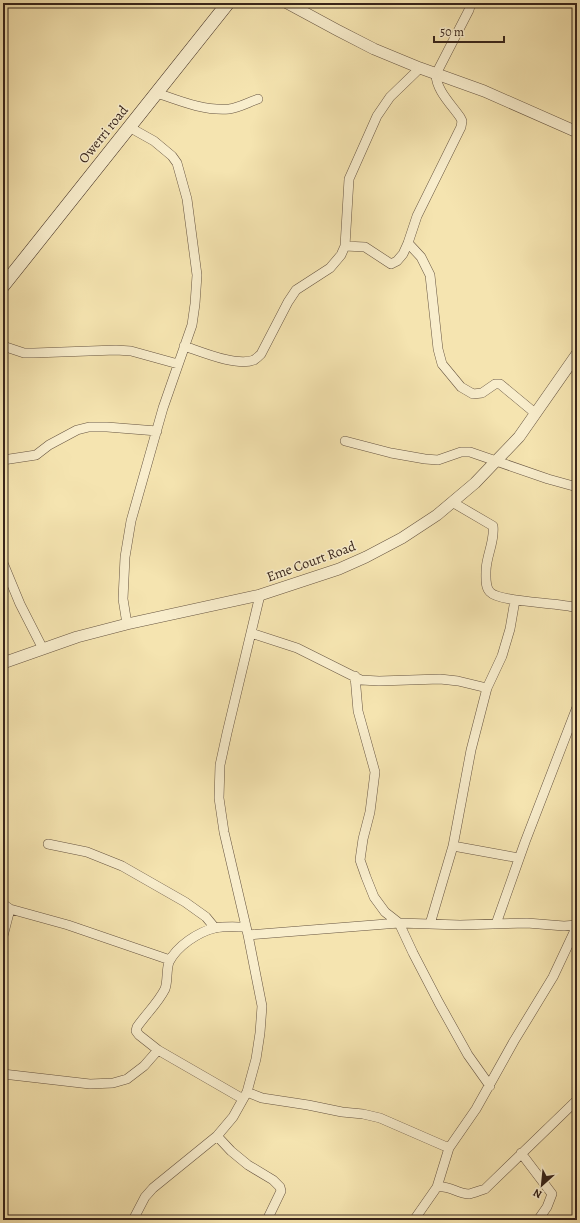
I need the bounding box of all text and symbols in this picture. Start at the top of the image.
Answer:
scale bar [434,18,504,44]
text: 50 m [440,24,464,40]
street label: Owerri road [74,101,133,167]
street label: Eme Court Road [264,536,359,586]
north arrow [522,1165,562,1205]
text: N [531,1185,545,1202]

